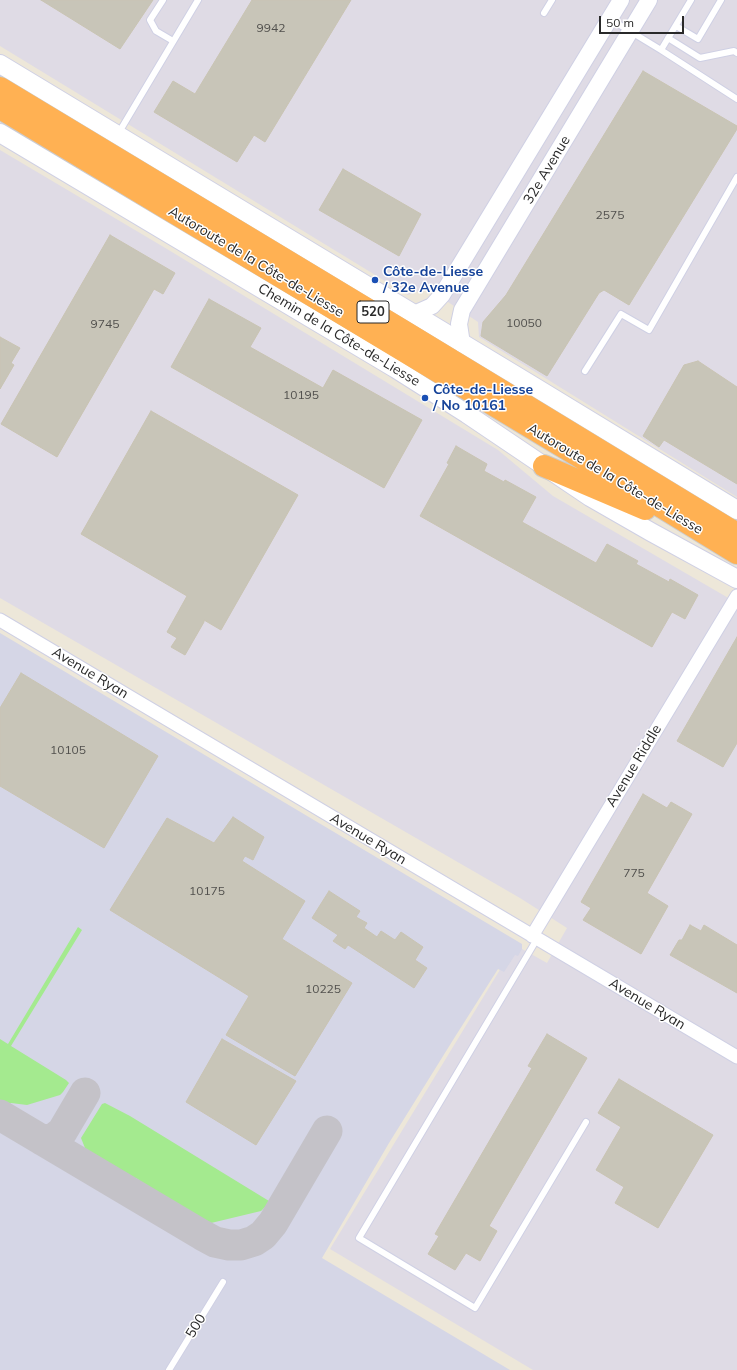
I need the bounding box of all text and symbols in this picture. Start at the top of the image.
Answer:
scale bar [601,8,686,34]
text: 50 m [606,15,634,30]
house number: 9942 [257,21,285,35]
street label: 32e Avenue [520,133,574,207]
street label: Autoroute de la Côte-de-Liesse [165,203,347,321]
house number: 2575 [596,208,624,222]
place label: Côte-de-Liesse / 32e Avenue [383,264,483,296]
marker: Côte-de-Liesse / 32e Avenue [370,275,380,285]
street label: Chemin de la Côte-de-Liesse [255,280,423,390]
road number: 520 [357,301,389,323]
house number: 10050 [506,316,542,330]
house number: 9745 [91,317,119,331]
place label: Côte-de-Liesse / No 10161 [433,382,533,414]
house number: 10195 [283,388,319,402]
marker: Côte-de-Liesse / No 10161 [420,393,430,403]
street label: Autoroute de la Côte-de-Liesse [524,420,706,538]
street label: Avenue Ryan [49,644,131,702]
street label: Avenue Riddle [603,722,665,810]
house number: 10105 [50,743,86,757]
street label: Avenue Ryan [327,810,409,868]
house number: 775 [623,866,645,880]
house number: 10175 [189,884,225,898]
street label: Avenue Ryan [606,975,688,1033]
house number: 10225 [305,982,341,996]
street label: 500 [182,1311,210,1341]

